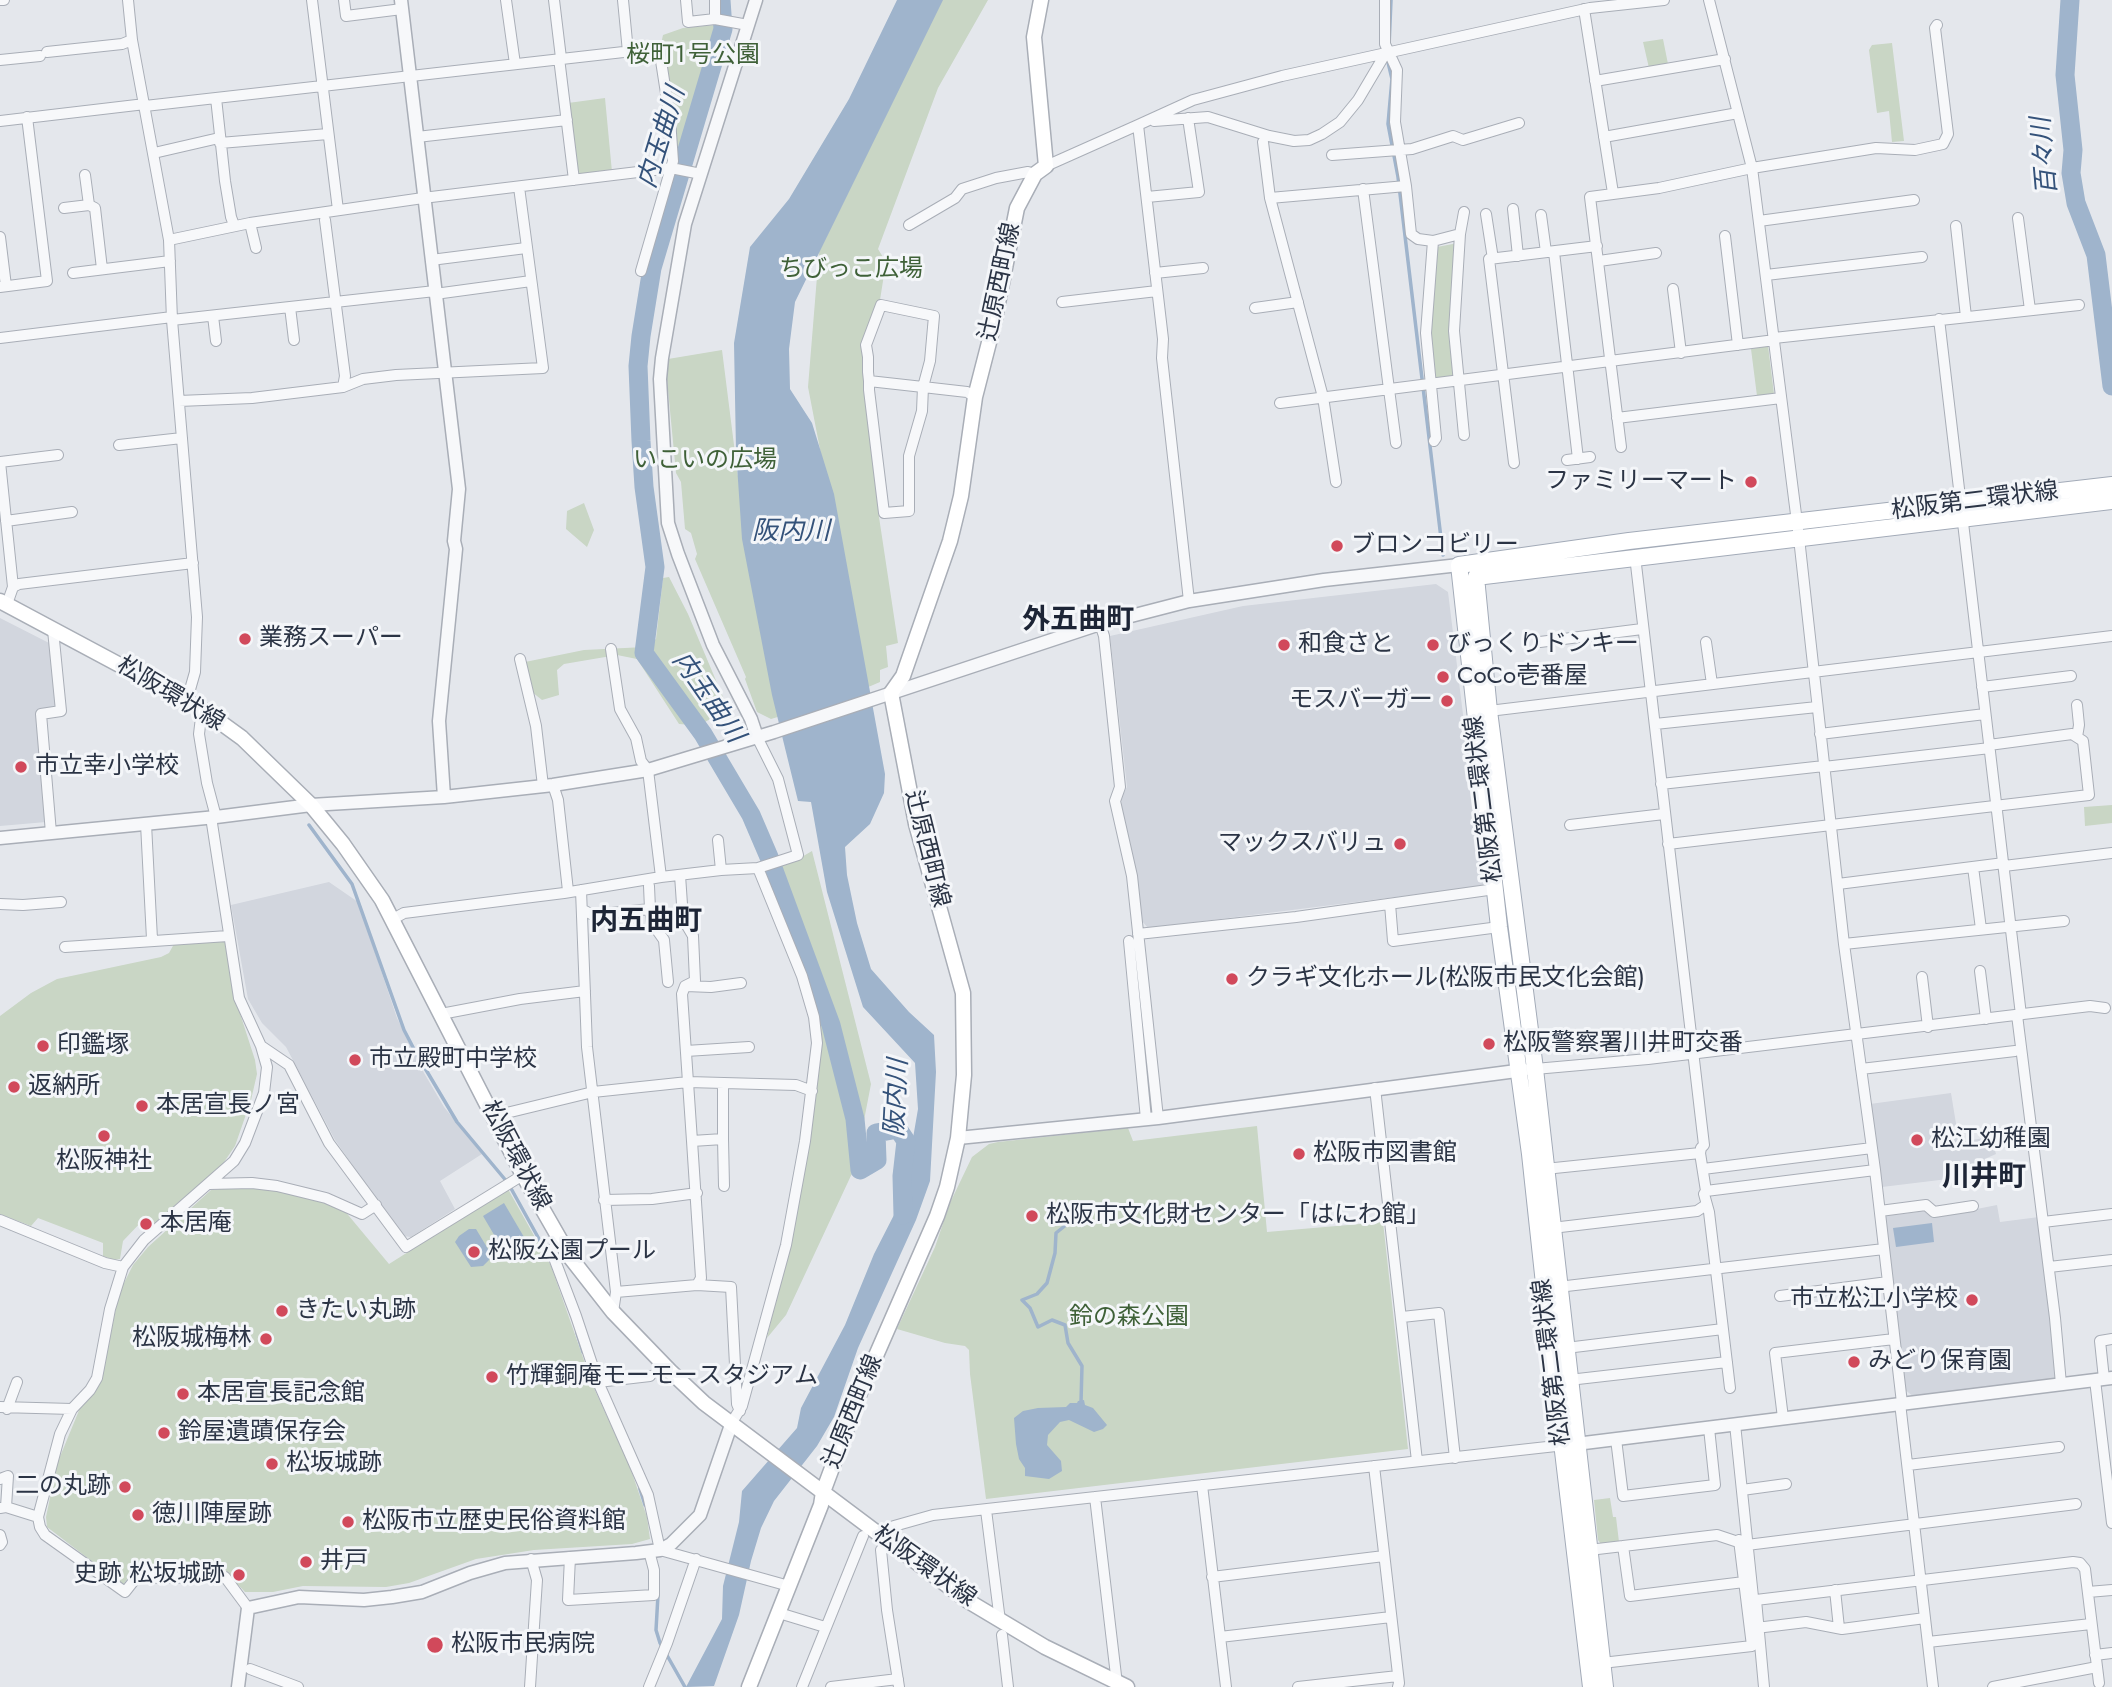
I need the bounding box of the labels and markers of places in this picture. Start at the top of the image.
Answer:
place label: ファミリーマート [1545,468,1737,496]
marker: ファミリーマート [1743,474,1759,490]
place label: ブロンコビリー [1351,532,1519,560]
marker: ブロンコビリー [1329,538,1345,554]
place label: 業務スーパー [259,625,403,653]
marker: 業務スーパー [237,631,253,647]
place label: 和食さと [1298,631,1394,659]
place label: びっくりドンキー [1447,631,1639,659]
marker: 和食さと [1276,637,1292,653]
marker: びっくりドンキー [1425,637,1441,653]
place label: CoCo壱番屋 [1457,663,1588,691]
marker: CoCo壱番屋 [1435,669,1451,685]
place label: モスバーガー [1289,687,1433,715]
marker: モスバーガー [1439,693,1455,709]
place label: 市立幸小学校 [35,753,179,781]
marker: 市立幸小学校 [13,759,29,775]
place label: マックスバリュ [1218,830,1386,858]
marker: マックスバリュ [1392,836,1408,852]
place label: クラギ文化ホール(松阪市民文化会館) [1246,965,1645,993]
marker: クラギ文化ホール(松阪市民文化会館) [1224,971,1240,987]
place label: 松阪警察署川井町交番 [1503,1030,1743,1058]
place label: 印鑑塚 [57,1032,129,1060]
marker: 松阪警察署川井町交番 [1481,1036,1497,1052]
marker: 印鑑塚 [35,1038,51,1054]
place label: 市立殿町中学校 [369,1046,537,1074]
marker: 市立殿町中学校 [347,1052,363,1068]
place label: 返納所 [28,1073,100,1101]
marker: 返納所 [6,1079,22,1095]
place label: 本居宣長ノ宮 [156,1092,300,1120]
marker: 本居宣長ノ宮 [134,1098,150,1114]
place label: 松江幼稚園 [1931,1126,2051,1154]
marker: 松阪神社 [96,1128,112,1144]
marker: 松江幼稚園 [1909,1132,1925,1148]
place label: 松阪市図書館 [1313,1140,1457,1168]
marker: 松阪市図書館 [1291,1146,1307,1162]
place label: 松阪神社 [56,1148,152,1176]
place label: 松阪市文化財センター「はにわ館」 [1046,1202,1430,1230]
marker: 松阪市文化財センター「はにわ館」 [1024,1208,1040,1224]
place label: 本居庵 [160,1210,232,1238]
marker: 本居庵 [138,1216,154,1232]
place label: 松阪公園プール [488,1238,656,1266]
marker: 松阪公園プール [466,1244,482,1260]
place label: 市立松江小学校 [1790,1286,1958,1314]
marker: 市立松江小学校 [1964,1292,1980,1308]
place label: きたい丸跡 [296,1297,416,1325]
marker: きたい丸跡 [274,1303,290,1319]
place label: 松阪城梅林 [132,1325,252,1353]
marker: 松阪城梅林 [258,1331,274,1347]
place label: みどり保育園 [1868,1348,2012,1376]
marker: みどり保育園 [1846,1354,1862,1370]
place label: 竹輝銅庵モーモースタジアム [506,1363,818,1391]
marker: 竹輝銅庵モーモースタジアム [484,1369,500,1385]
place label: 本居宣長記念館 [197,1380,365,1408]
marker: 本居宣長記念館 [175,1386,191,1402]
place label: 鈴屋遺蹟保存会 [178,1419,346,1447]
marker: 鈴屋遺蹟保存会 [156,1425,172,1441]
place label: 松坂城跡 [286,1450,382,1478]
marker: 松坂城跡 [264,1456,280,1472]
place label: 二の丸跡 [15,1473,111,1501]
marker: 二の丸跡 [117,1479,133,1495]
place label: 徳川陣屋跡 [152,1501,272,1529]
marker: 徳川陣屋跡 [130,1507,146,1523]
place label: 松阪市立歴史民俗資料館 [362,1508,626,1536]
marker: 松阪市立歴史民俗資料館 [340,1514,356,1530]
place label: 井戸 [320,1548,368,1576]
marker: 井戸 [298,1554,314,1570]
place label: 史跡 松坂城跡 [74,1561,225,1589]
marker: 史跡 松坂城跡 [231,1567,247,1583]
place label: 松阪市民病院 [451,1631,595,1659]
marker: 松阪市民病院 [425,1635,445,1655]

